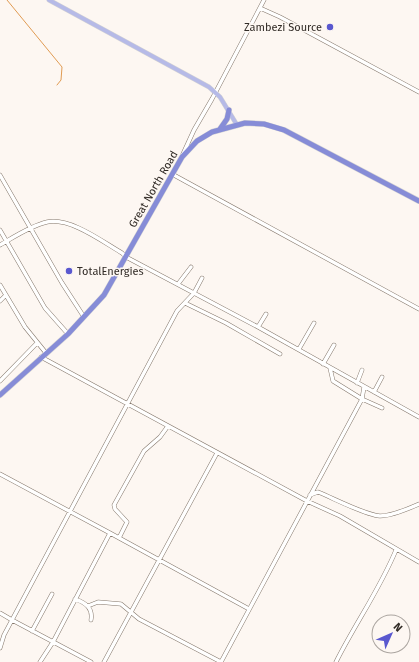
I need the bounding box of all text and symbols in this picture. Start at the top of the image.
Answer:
place label: Zambezi Source [244,21,322,34]
marker: Zambezi Source [325,22,335,32]
street label: Great North Road [126,149,181,230]
place label: TotalEnergies [77,265,144,278]
marker: TotalEnergies [64,266,74,276]
north arrow [371,614,411,654]
text: N [391,620,405,634]

